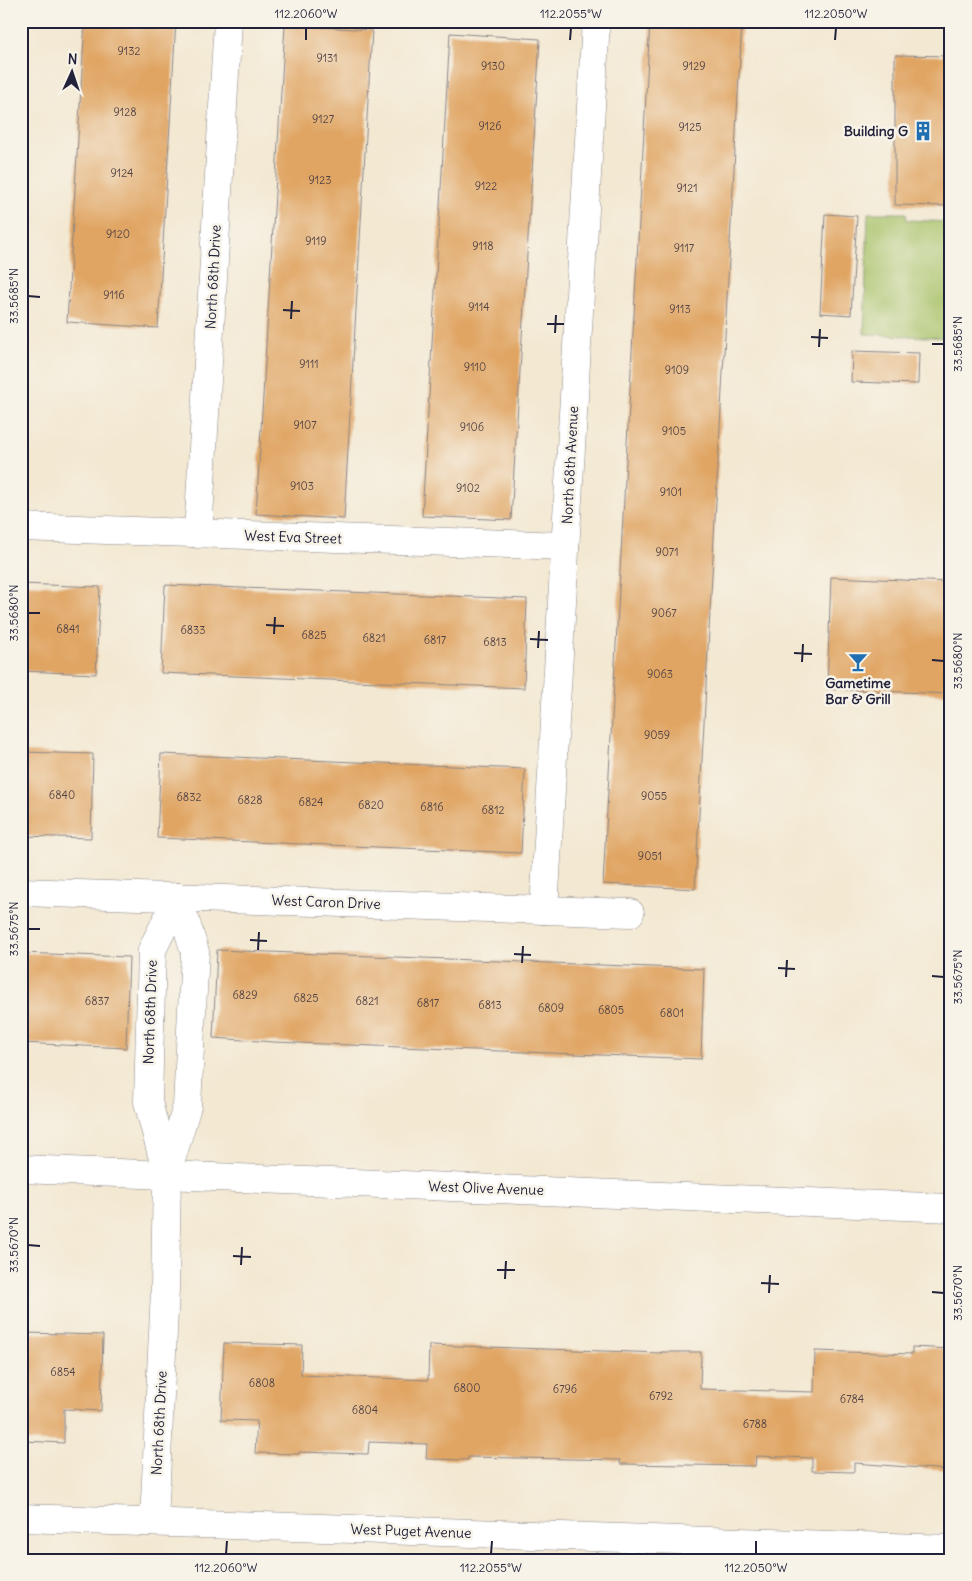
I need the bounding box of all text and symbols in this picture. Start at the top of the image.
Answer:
text: 112.2060°W [275,6,337,21]
text: 112.2055°W [540,6,602,21]
text: 112.2050°W [805,6,867,21]
house number: 9132 [118,44,140,58]
north arrow [48,48,98,98]
text: N [67,50,78,68]
house number: 9131 [316,51,338,65]
house number: 9130 [481,59,505,73]
house number: 9129 [682,59,706,73]
house number: 9128 [113,105,137,119]
house number: 9127 [312,112,335,126]
house number: 9126 [478,119,502,133]
house number: 9125 [678,120,702,134]
building icon: Building G [912,120,934,142]
place label: Building G [844,122,908,140]
house number: 9124 [111,166,133,180]
house number: 9123 [309,173,331,187]
house number: 9122 [475,179,497,193]
house number: 9121 [676,181,698,195]
street label: North 68th Drive [201,224,225,330]
house number: 9120 [106,227,130,241]
house number: 9119 [305,234,327,248]
house number: 9118 [472,239,494,253]
house number: 9117 [674,241,695,255]
text: 33.5685°N [6,268,21,324]
house number: 9116 [103,288,125,302]
house number: 9114 [468,300,490,314]
house number: 9113 [669,302,691,316]
text: 33.5685°N [950,316,965,372]
house number: 9111 [299,357,319,371]
house number: 9110 [464,360,486,374]
house number: 9109 [665,363,689,377]
street label: North 68th Avenue [558,405,582,525]
house number: 9107 [293,418,317,432]
house number: 9106 [460,420,484,434]
house number: 9105 [662,424,686,438]
house number: 9103 [290,479,314,493]
house number: 9102 [456,481,480,495]
house number: 9101 [660,485,682,499]
street label: West Eva Street [244,526,342,548]
house number: 9071 [655,545,679,559]
text: 33.5680°N [6,584,21,642]
house number: 9067 [651,606,677,620]
house number: 6841 [56,622,80,636]
house number: 6833 [180,623,206,637]
house number: 6825 [301,628,327,642]
house number: 6821 [362,631,386,645]
text: 33.5680°N [950,632,965,690]
house number: 6817 [424,633,447,647]
house number: 6813 [483,635,507,649]
bar icon: Gametime Bar & Grill [847,651,869,673]
house number: 9063 [647,667,673,681]
place label: Gametime Bar & Grill [825,674,891,708]
house number: 9059 [644,728,670,742]
house number: 6840 [49,788,75,802]
house number: 9055 [641,789,667,803]
house number: 6832 [177,790,201,804]
house number: 6828 [237,793,263,807]
house number: 6824 [299,795,323,809]
house number: 6820 [358,798,384,812]
house number: 6816 [420,800,444,814]
house number: 6812 [481,803,505,817]
house number: 9051 [638,849,662,863]
street label: West Caron Drive [271,891,381,913]
text: 33.5675°N [6,901,21,957]
text: 33.5675°N [950,949,965,1005]
street label: North 68th Drive [139,959,161,1065]
house number: 6829 [232,988,258,1002]
house number: 6825 [293,991,319,1005]
house number: 6837 [85,994,110,1008]
house number: 6821 [355,994,379,1008]
house number: 6817 [417,996,440,1010]
house number: 6813 [478,998,502,1012]
house number: 6809 [538,1001,564,1015]
house number: 6805 [598,1003,624,1017]
house number: 6801 [660,1006,684,1020]
street label: West Olive Avenue [428,1177,544,1199]
text: 33.5670°N [6,1217,21,1273]
text: 33.5670°N [950,1265,965,1321]
house number: 6854 [50,1365,76,1379]
street label: North 68th Drive [147,1370,171,1476]
house number: 6808 [249,1376,275,1390]
house number: 6800 [453,1381,481,1395]
house number: 6796 [553,1382,577,1396]
house number: 6792 [649,1389,673,1403]
house number: 6784 [840,1392,864,1406]
house number: 6804 [352,1403,378,1417]
house number: 6788 [743,1417,767,1431]
street label: West Puget Avenue [350,1520,472,1542]
text: 112.2060°W [195,1560,257,1575]
text: 112.2055°W [460,1560,522,1575]
text: 112.2050°W [725,1560,787,1575]

